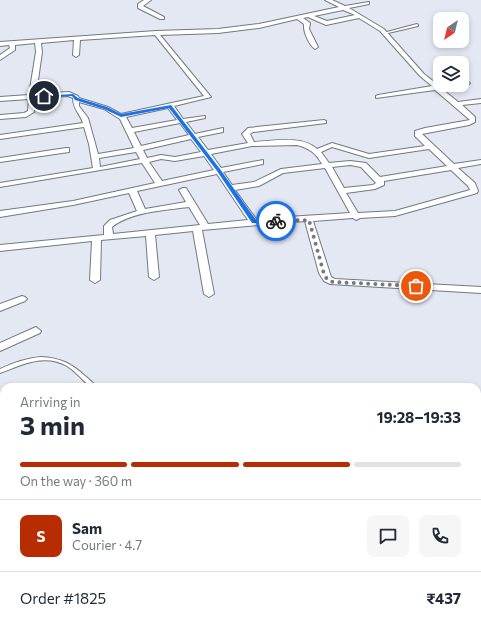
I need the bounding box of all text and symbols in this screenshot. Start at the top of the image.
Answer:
north arrow [433,12,469,48]
map controls [433,12,469,92]
button: layers [433,56,469,92]
pin [27,79,61,113]
icon: home [33,85,55,107]
courier [256,201,296,241]
icon: bike [265,210,287,232]
pin [399,269,433,303]
icon: bag [405,275,427,297]
text: Arriving in [20,394,80,410]
text: 19:28–19:33 [377,408,461,426]
text: 3 min [20,409,85,440]
text: On the way · 360 m [20,473,132,489]
button: chat [367,515,409,557]
button: phone [419,515,461,557]
text: Sam [72,519,102,537]
text: S [36,527,46,545]
text: Courier · 4.7 [72,537,142,553]
text: Order #1825 [20,589,106,607]
text: ₹437 [426,589,461,607]

